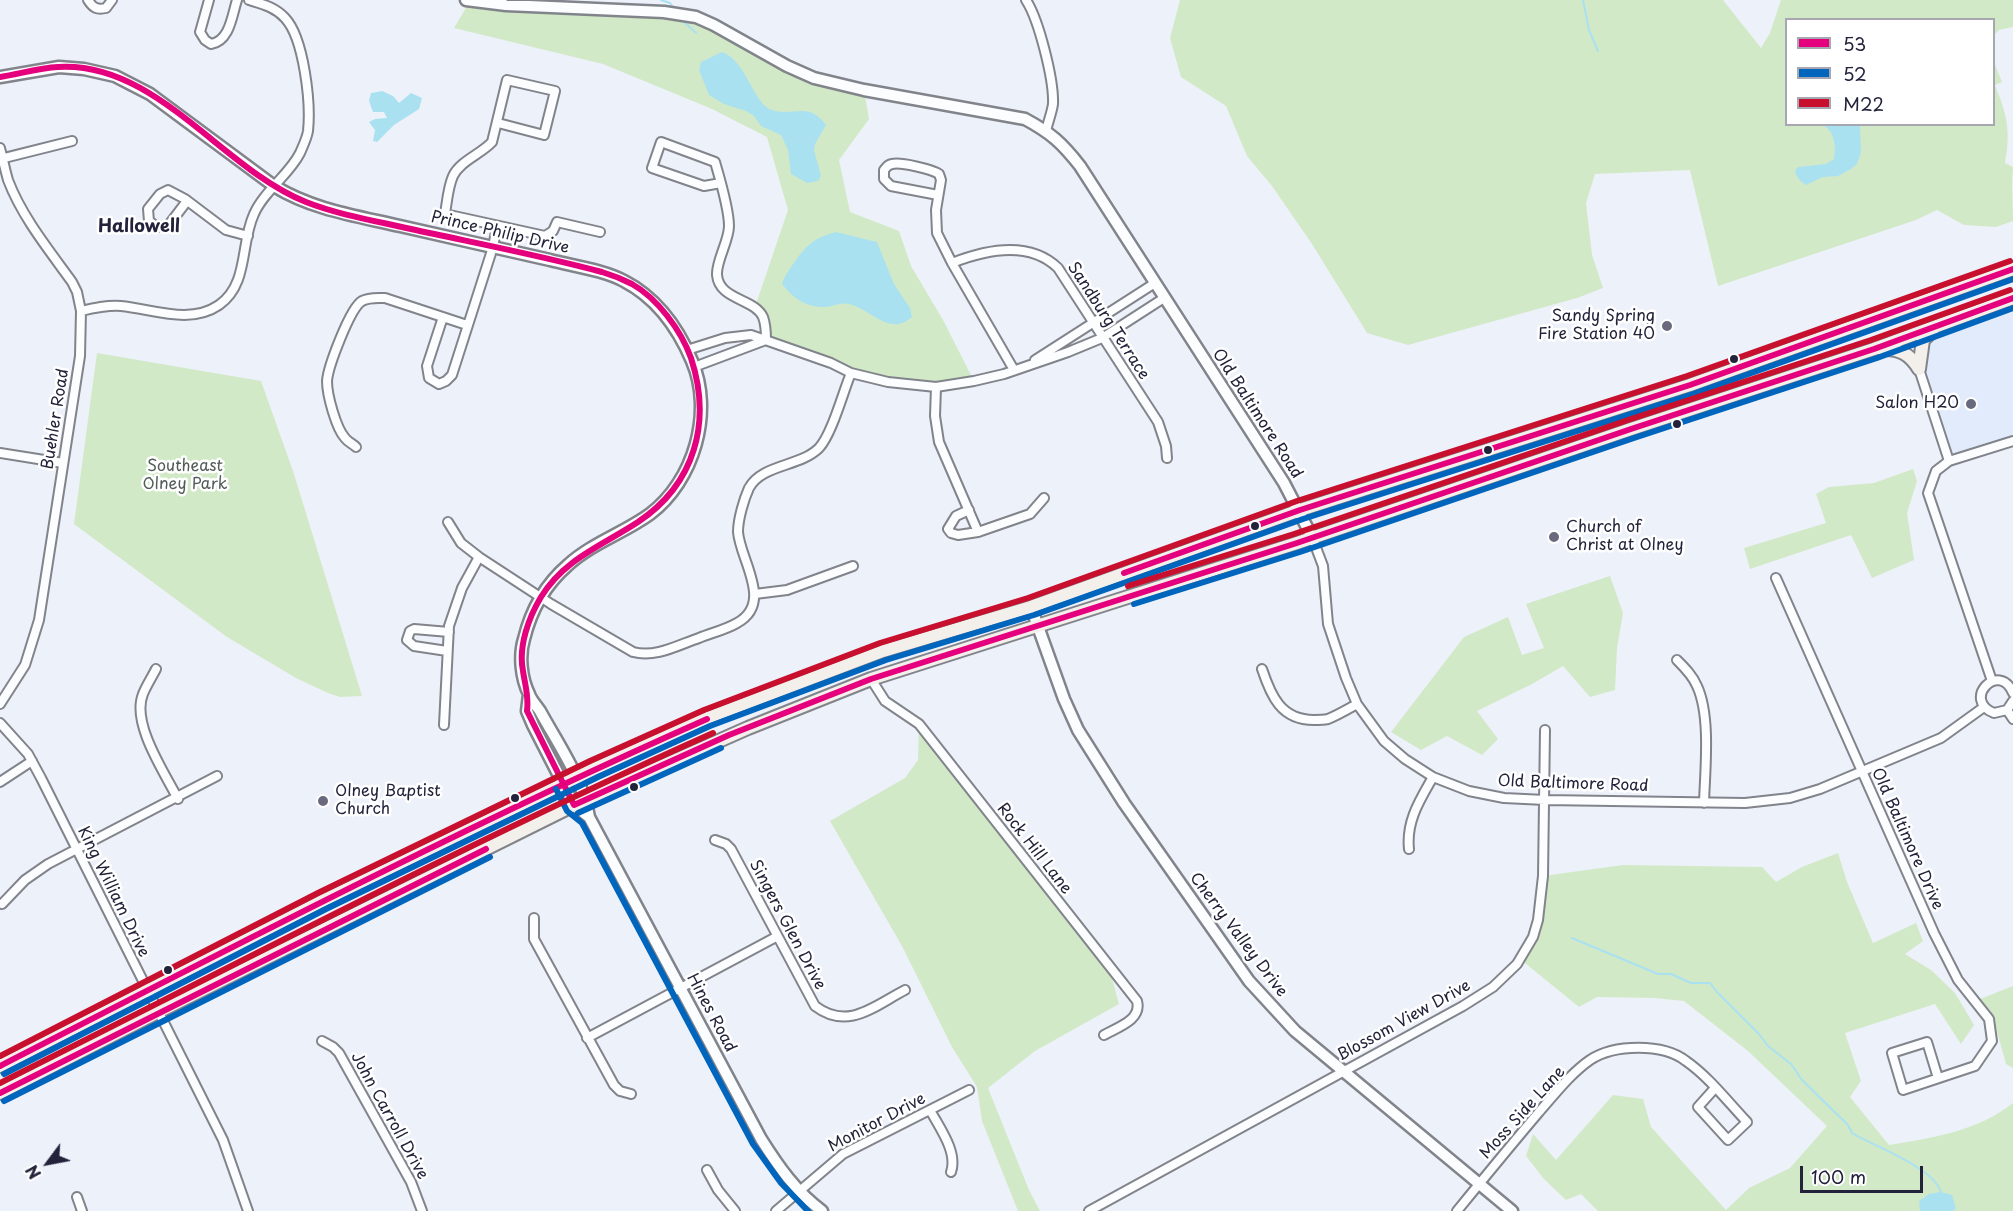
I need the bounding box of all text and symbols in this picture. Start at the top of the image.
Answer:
legend [1785,18,1995,126]
text: 53 [1843,30,1866,57]
text: 52 [1843,60,1867,87]
text: M22 [1843,90,1884,117]
street label: Prince Philip Drive [429,208,571,258]
district label: Hallowell [98,216,180,238]
street label: Sandburg Terrace [1063,259,1153,383]
place label: Sandy Spring Fire Station 40 [1538,307,1655,345]
marker: Sandy Spring Fire Station 40 [1660,319,1674,333]
street label: Old Baltimore Road [1208,345,1306,483]
unlabelled marker [1728,353,1740,365]
street label: Buehler Road [39,367,73,471]
place label: Salon H20 [1875,394,1959,414]
marker: Salon H20 [1964,397,1978,411]
unlabelled marker [1671,418,1683,430]
unlabelled marker [1482,444,1494,456]
park label: Southeast Olney Park [142,457,228,495]
place label: Church of Christ at Olney [1566,518,1684,556]
unlabelled marker [1249,520,1261,532]
marker: Church of Christ at Olney [1547,530,1561,544]
street label: Old Baltimore Drive [1867,765,1947,913]
street label: Old Baltimore Road [1497,772,1649,796]
unlabelled marker [628,781,640,793]
place label: Olney Baptist Church [335,782,441,820]
unlabelled marker [509,792,521,804]
marker: Olney Baptist Church [316,794,330,808]
street label: Rock Hill Lane [993,800,1075,898]
street label: King William Drive [73,823,153,961]
street label: Singers Glen Drive [745,857,829,993]
street label: Cherry Valley Drive [1185,869,1291,1001]
unlabelled marker [162,964,174,976]
street label: Hines Road [682,970,740,1056]
street label: Blossom View Drive [1334,976,1474,1066]
street label: John Carroll Drive [346,1049,432,1183]
street label: Moss Side Lane [1476,1063,1570,1163]
street label: Monitor Drive [825,1089,929,1157]
north arrow [18,1133,78,1193]
scale bar [1803,1154,1926,1192]
text: N [19,1161,46,1184]
text: 100 m [1811,1163,1866,1190]

